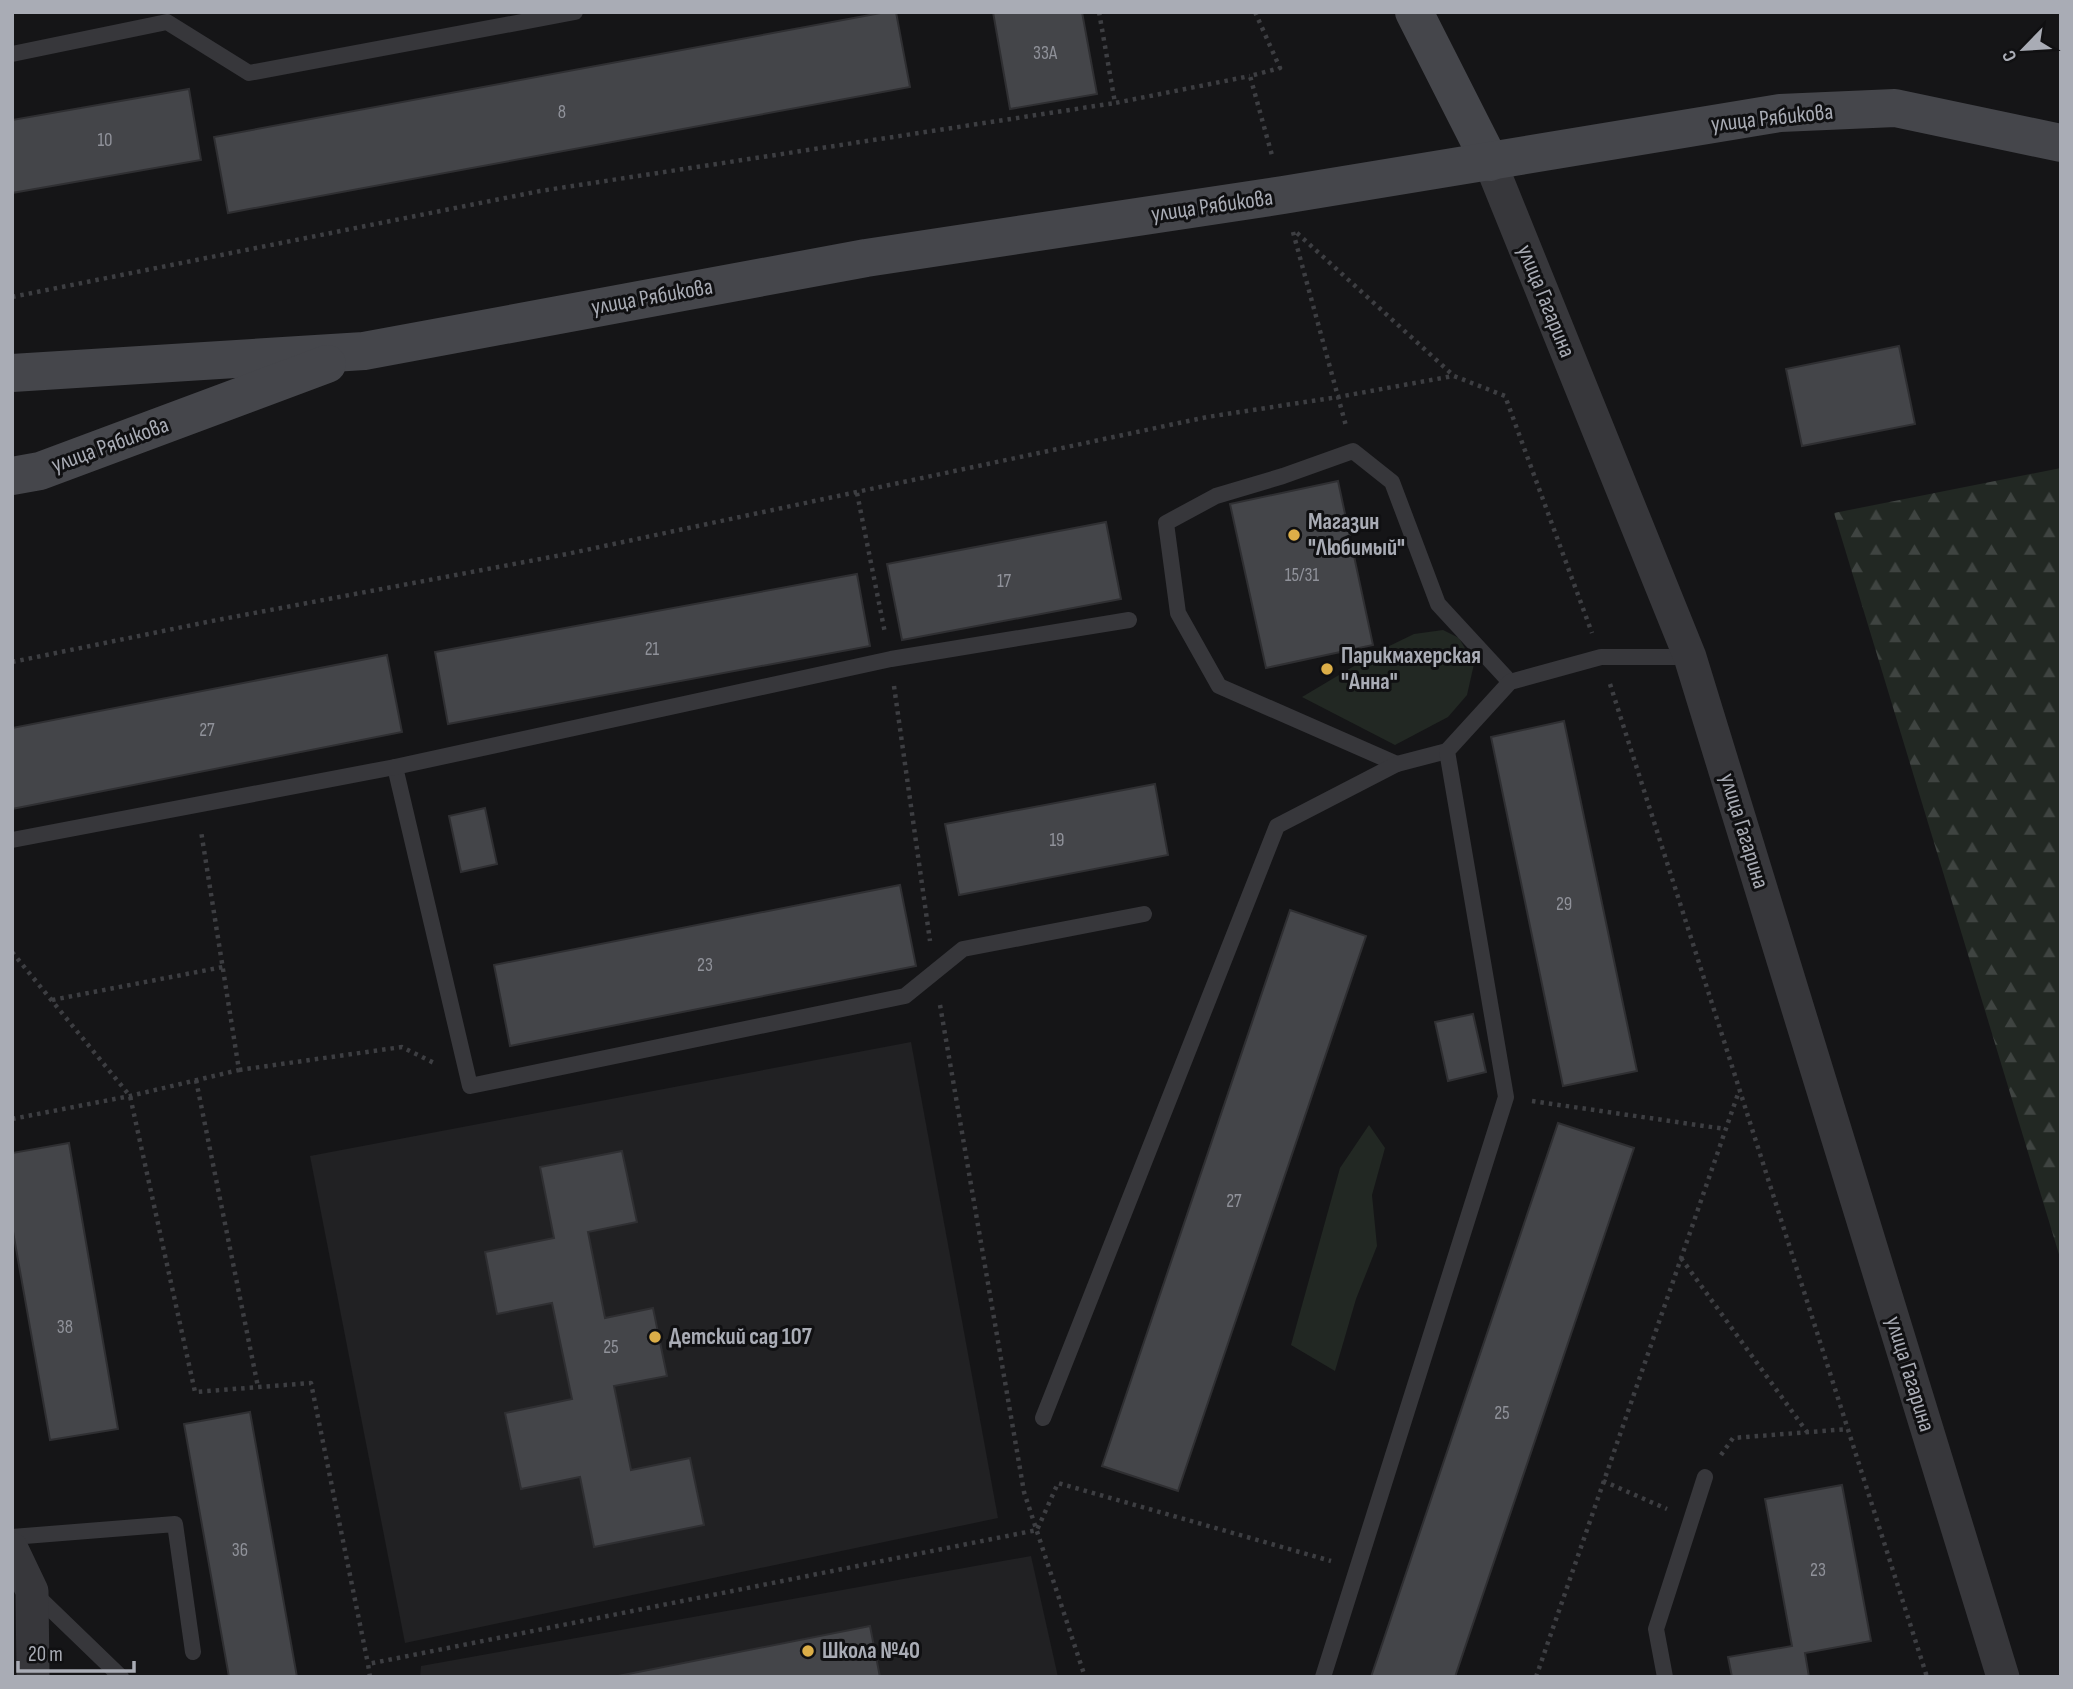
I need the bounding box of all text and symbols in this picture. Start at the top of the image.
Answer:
north arrow [1989,14,2059,84]
house number: 33А [1033,42,1058,65]
text: С [1997,46,2022,65]
street label: улица Рябикова [1709,98,1835,138]
house number: 8 [558,101,566,124]
house number: 10 [97,129,113,152]
street label: улица Рябикова [1149,184,1275,228]
street label: улица Гагарина [1511,241,1581,361]
street label: улица Рябикова [589,273,715,321]
street label: улица Рябикова [47,411,173,479]
place label: Магазин "Любимый" [1308,508,1405,562]
marker: Магазин "Любимый" [1286,527,1302,543]
house number: 15/31 [1285,564,1320,587]
house number: 17 [997,570,1012,593]
house number: 21 [645,638,660,661]
place label: Парикмахерская "Анна" [1341,642,1481,696]
marker: Парикмахерская "Анна" [1319,661,1335,677]
house number: 27 [199,719,215,742]
street label: улица Гагарина [1713,770,1775,892]
house number: 19 [1049,829,1065,852]
house number: 29 [1556,893,1572,916]
house number: 23 [697,954,713,977]
house number: 27 [1226,1190,1242,1213]
street label: улица Гагарина [1879,1313,1941,1435]
house number: 38 [57,1316,73,1339]
place label: Детский сад 107 [669,1323,812,1351]
marker: Детский сад 107 [647,1329,663,1345]
house number: 25 [603,1336,619,1359]
house number: 25 [1494,1402,1510,1425]
house number: 36 [232,1539,248,1562]
house number: 23 [1810,1559,1826,1582]
scale bar [18,1630,133,1674]
place label: Школа №40 [822,1637,920,1665]
text: 20 m [28,1642,63,1667]
marker: Школа №40 [800,1643,816,1659]

